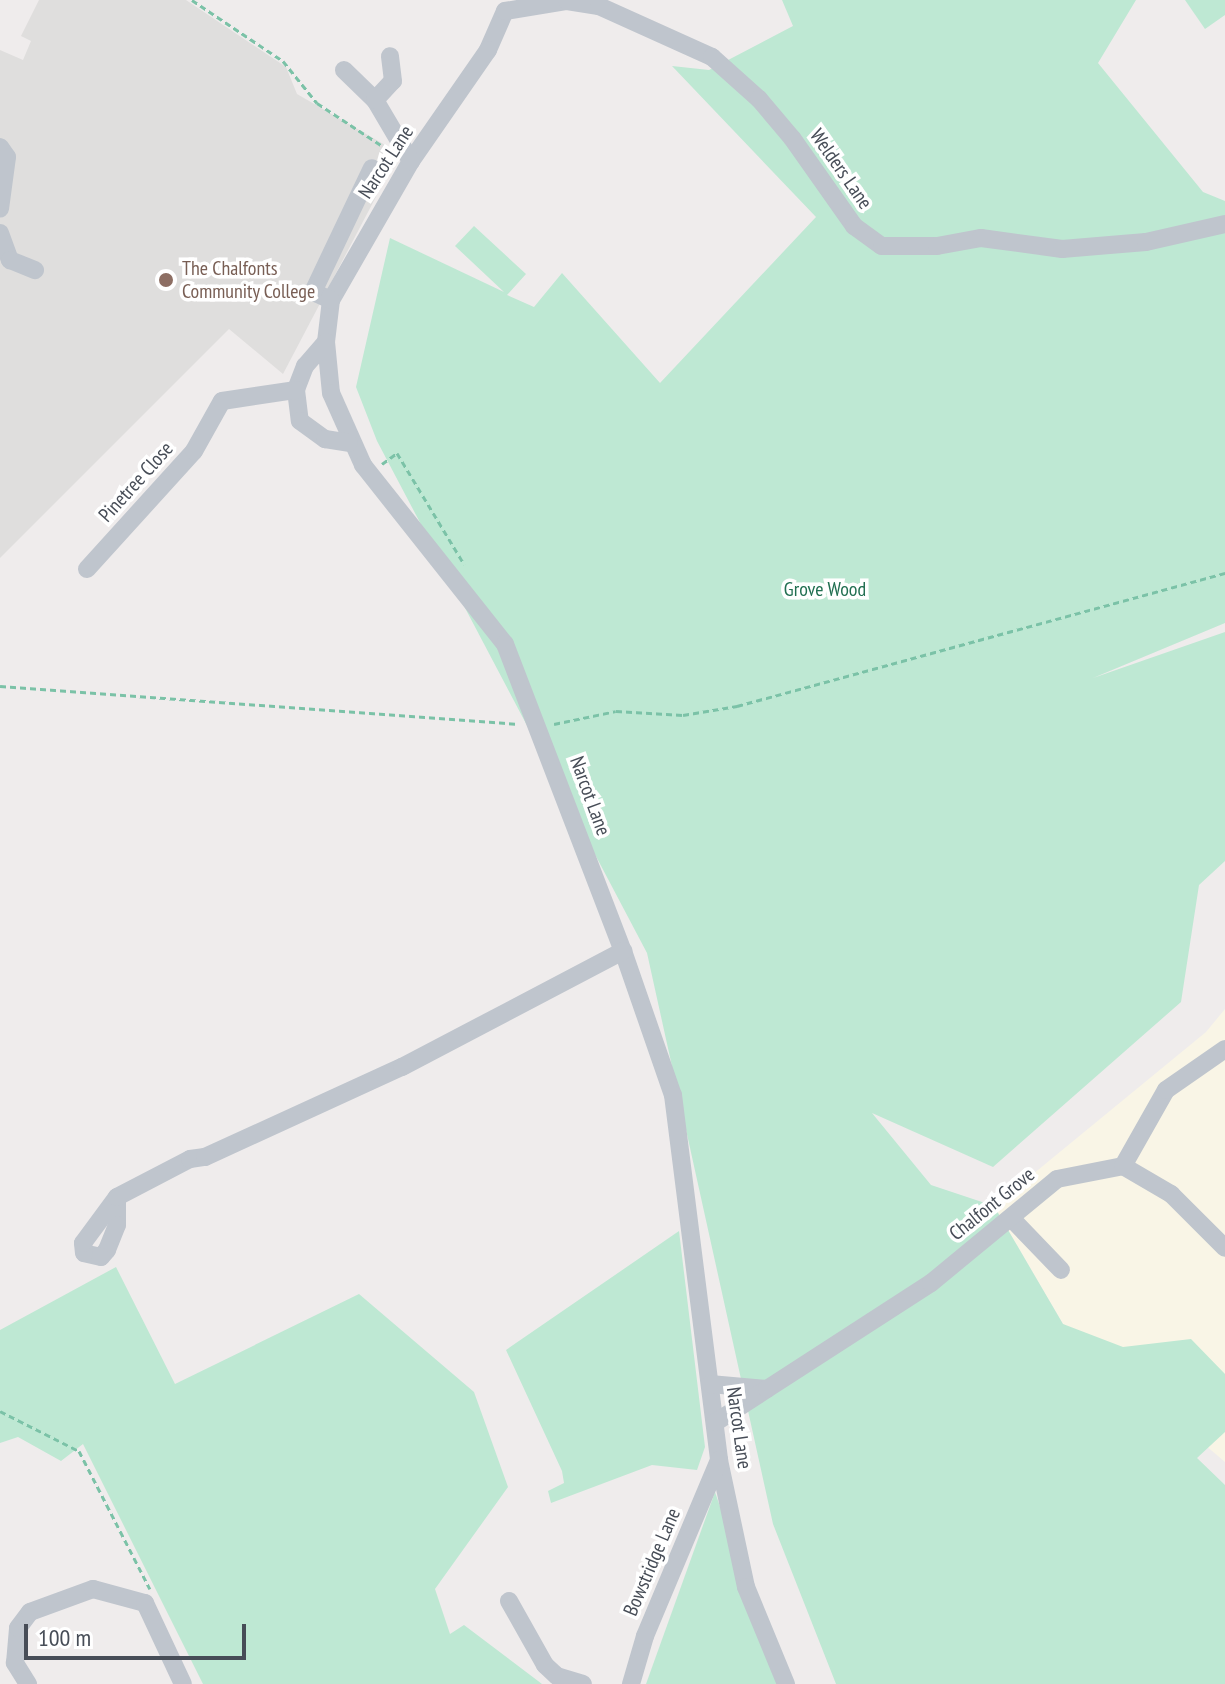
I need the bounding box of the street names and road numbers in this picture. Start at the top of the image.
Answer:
street label: Narcot Lane [353,121,419,203]
street label: Welders Lane [805,124,877,214]
street label: Pinetree Close [94,437,178,527]
street label: Narcot Lane [565,753,615,839]
street label: Chalfont Grove [945,1162,1039,1246]
street label: Narcot Lane [721,1386,757,1470]
street label: Bowstridge Lane [619,1505,685,1619]

